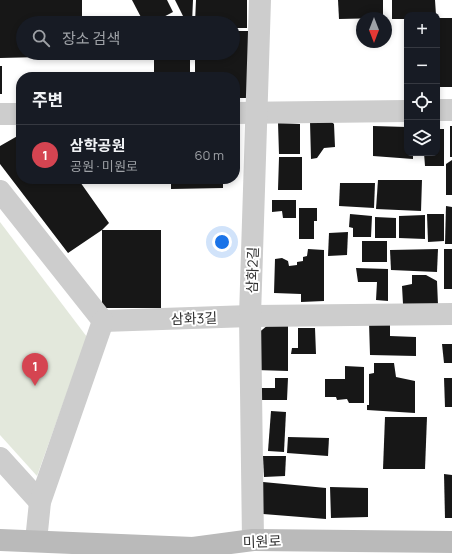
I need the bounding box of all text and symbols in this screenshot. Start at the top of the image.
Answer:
north arrow [356,12,392,48]
map controls [404,12,440,156]
button: + [404,12,440,48]
search box [16,16,240,60]
icon: search [30,27,52,49]
text: 장소 검색 [62,28,120,49]
button: − [404,48,440,84]
button: locate [404,84,440,120]
text: 주변 [32,88,63,111]
button: layers [404,120,440,156]
text: 삼학공원 [70,135,125,156]
text: 1 [42,146,48,164]
text: 60 m [194,146,224,164]
text: 공원 · 미원로 [70,157,138,175]
your location [212,232,232,252]
street label: 삼화2길 [242,246,262,294]
street label: 삼화3길 [170,308,218,328]
pin: 1 [22,353,48,386]
street label: 미원로 [242,531,282,551]

